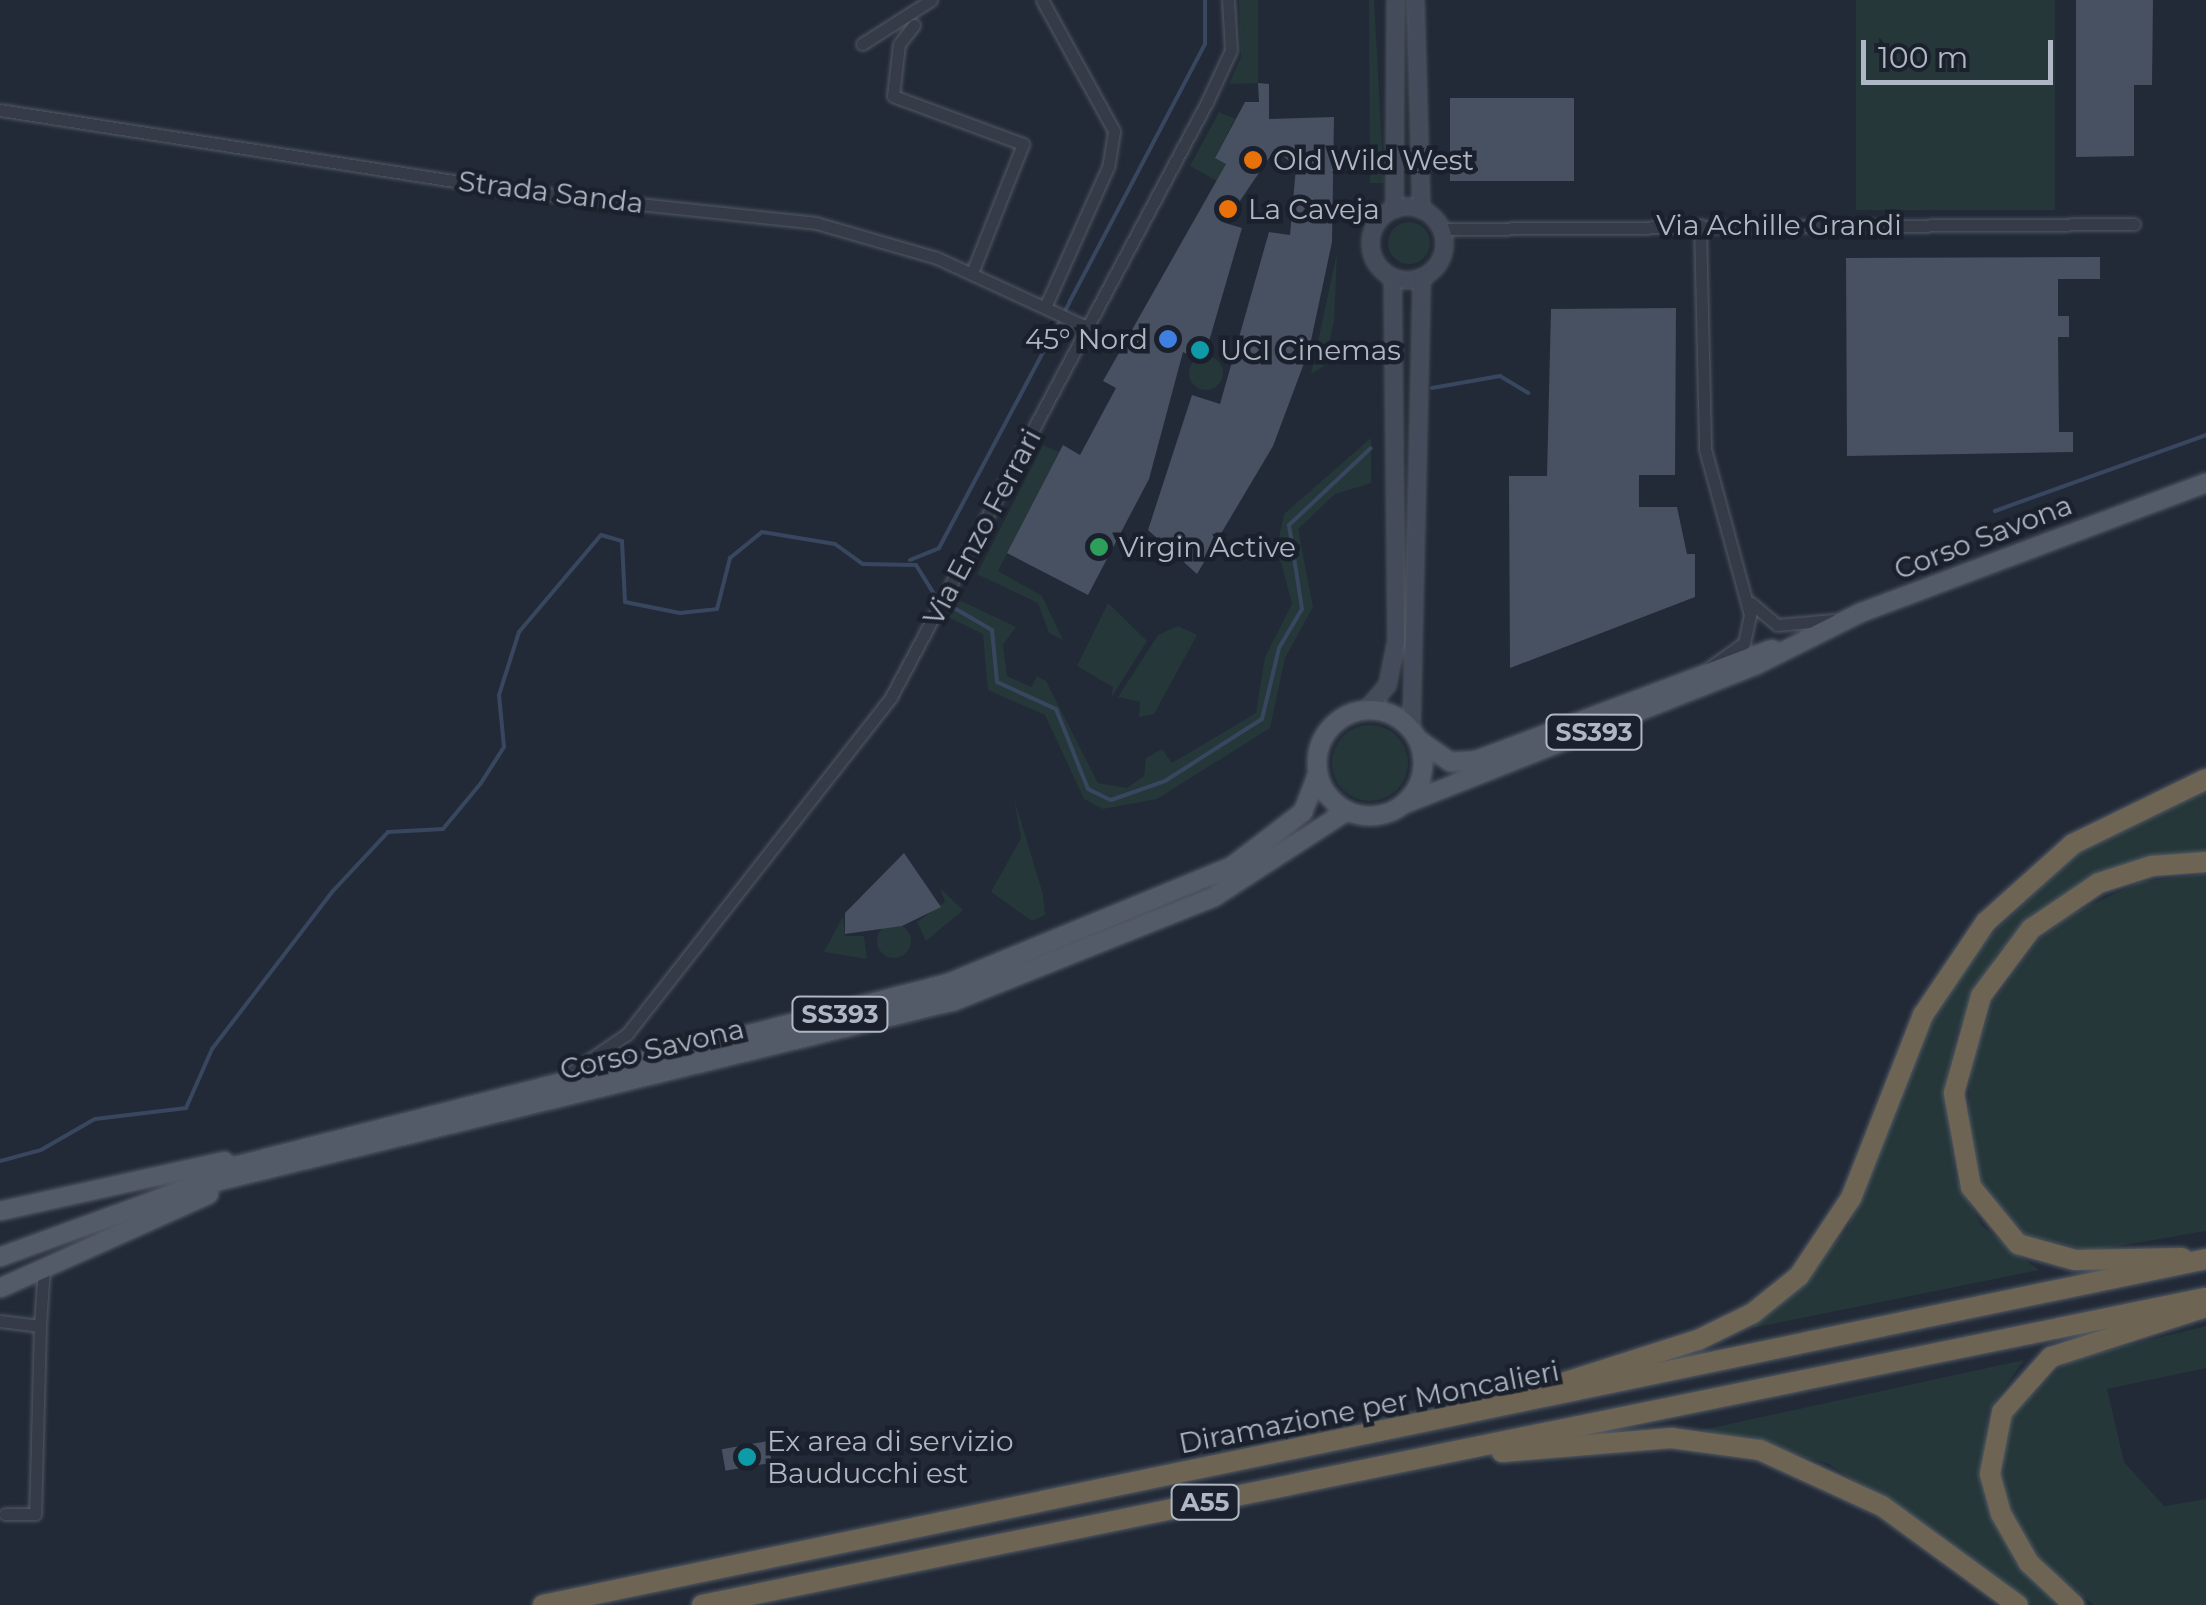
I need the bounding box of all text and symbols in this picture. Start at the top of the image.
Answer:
scale bar [1866,20,2058,82]
text: 100 m [1878,39,1968,76]
place label: Old Wild West [1273,143,1474,177]
marker: Old Wild West [1242,149,1264,171]
street label: Strada Sanda [457,164,645,220]
place label: La Caveja [1248,192,1380,226]
marker: La Caveja [1217,198,1239,220]
street label: Via Achille Grandi [1656,208,1902,242]
place label: 45° Nord [1025,322,1148,356]
marker: 45° Nord [1157,328,1179,350]
place label: UCI Cinemas [1220,333,1401,367]
marker: UCI Cinemas [1189,339,1211,361]
street label: Via Enzo Ferrari [916,423,1048,631]
street label: Corso Savona [1889,488,2077,586]
place label: Virgin Active [1119,530,1296,564]
marker: Virgin Active [1088,536,1110,558]
road number: SS393 [1544,712,1644,752]
road number: SS393 [790,994,890,1034]
street label: Corso Savona [557,1012,747,1086]
street label: Diramazione per Moncalieri [1176,1354,1562,1460]
place label: Ex area di servizio Bauducchi est [767,1424,1014,1490]
marker: Ex area di servizio Bauducchi est [736,1446,758,1468]
road number: A55 [1170,1482,1240,1522]

